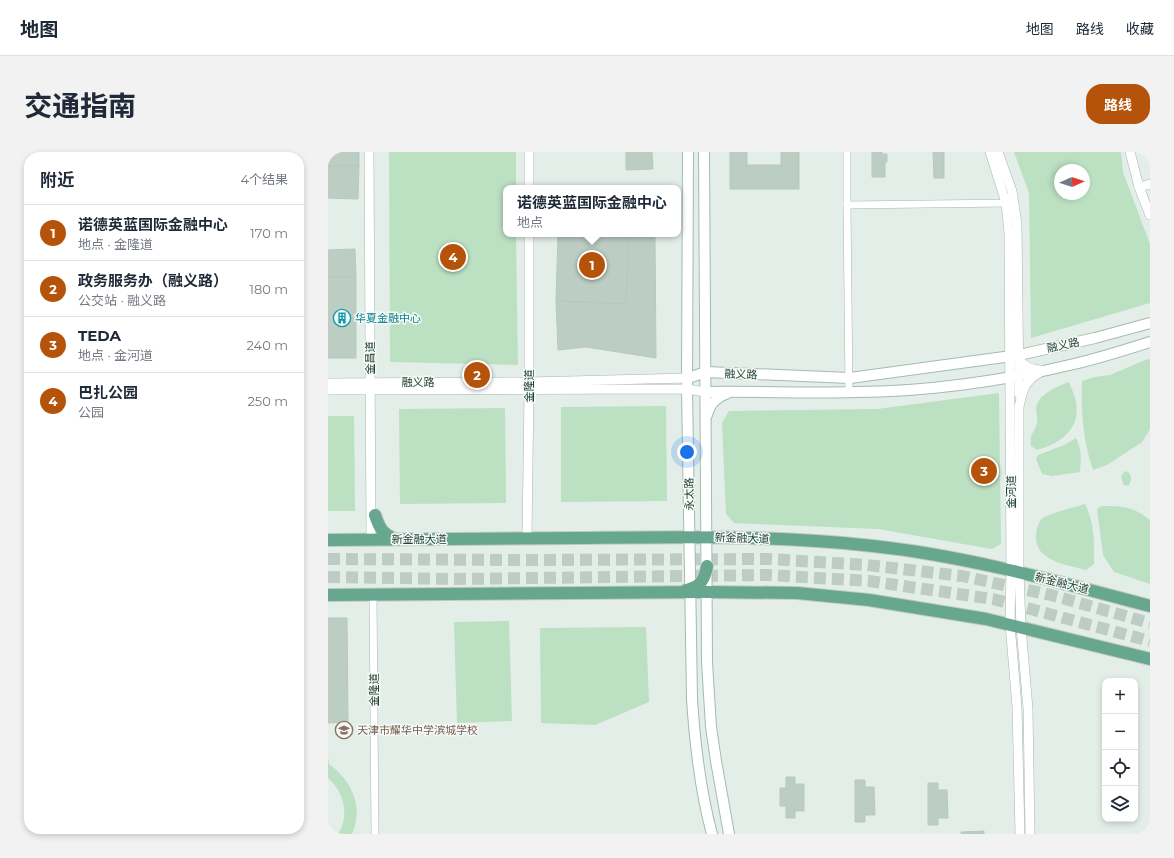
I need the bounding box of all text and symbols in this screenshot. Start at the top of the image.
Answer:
text: 地图 [20,18,58,41]
text: 地图 [1026,20,1054,38]
text: 路线 [1076,20,1104,38]
text: 收藏 [1126,20,1154,38]
button: 路线 [1086,84,1150,124]
text: 交通指南 [24,89,136,123]
north arrow [1054,164,1090,200]
text: 附近 [40,170,74,190]
text: 4个结果 [240,171,288,187]
popup [503,185,681,237]
text: 诺德英蓝国际金融中心 [517,193,667,212]
text: 地点 [517,214,543,230]
text: 诺德英蓝国际金融中心 [78,215,228,234]
text: 1 [50,225,56,241]
text: 170 m [250,225,288,241]
text: 地点 · 金隆道 [78,236,153,252]
pin: 4 [440,242,466,272]
pin: 1 [579,250,605,280]
text: 政务服务办（融义路） [78,271,228,290]
text: 2 [49,281,57,297]
text: 180 m [249,281,288,297]
text: 公交站 · 融义路 [78,292,166,308]
building icon: 华夏金融中心 [332,308,352,328]
place label: 华夏金融中心 [355,311,421,325]
text: TEDA [78,326,121,345]
street label: 融义路 [1045,335,1081,355]
text: 3 [49,337,57,353]
text: 240 m [247,337,288,353]
street label: 金昌道 [363,342,377,375]
text: 地点 · 金河道 [78,347,153,363]
pin: 2 [464,360,490,390]
street label: 融义路 [724,366,758,382]
street label: 金隆道 [522,370,536,403]
street label: 融义路 [402,375,435,389]
text: 巴扎公园 [78,383,138,402]
text: 4 [49,393,57,409]
text: 250 m [247,393,288,409]
text: 公园 [78,404,104,420]
your location [677,442,697,462]
pin: 3 [971,456,997,486]
street label: 金河道 [1004,476,1018,509]
street label: 永太路 [682,477,696,511]
street label: 新金融大道 [714,530,770,546]
street label: 新金融大道 [392,532,447,546]
street label: 新金融大道 [1034,570,1090,596]
street label: 金隆道 [367,674,381,707]
map controls [1102,678,1138,822]
button: + [1102,678,1138,714]
button: − [1102,714,1138,750]
school or university icon: 天津市耀华中学滨城学校 [334,720,354,740]
place label: 天津市耀华中学滨城学校 [357,723,478,737]
button: locate [1102,750,1138,786]
button: layers [1102,786,1138,822]

